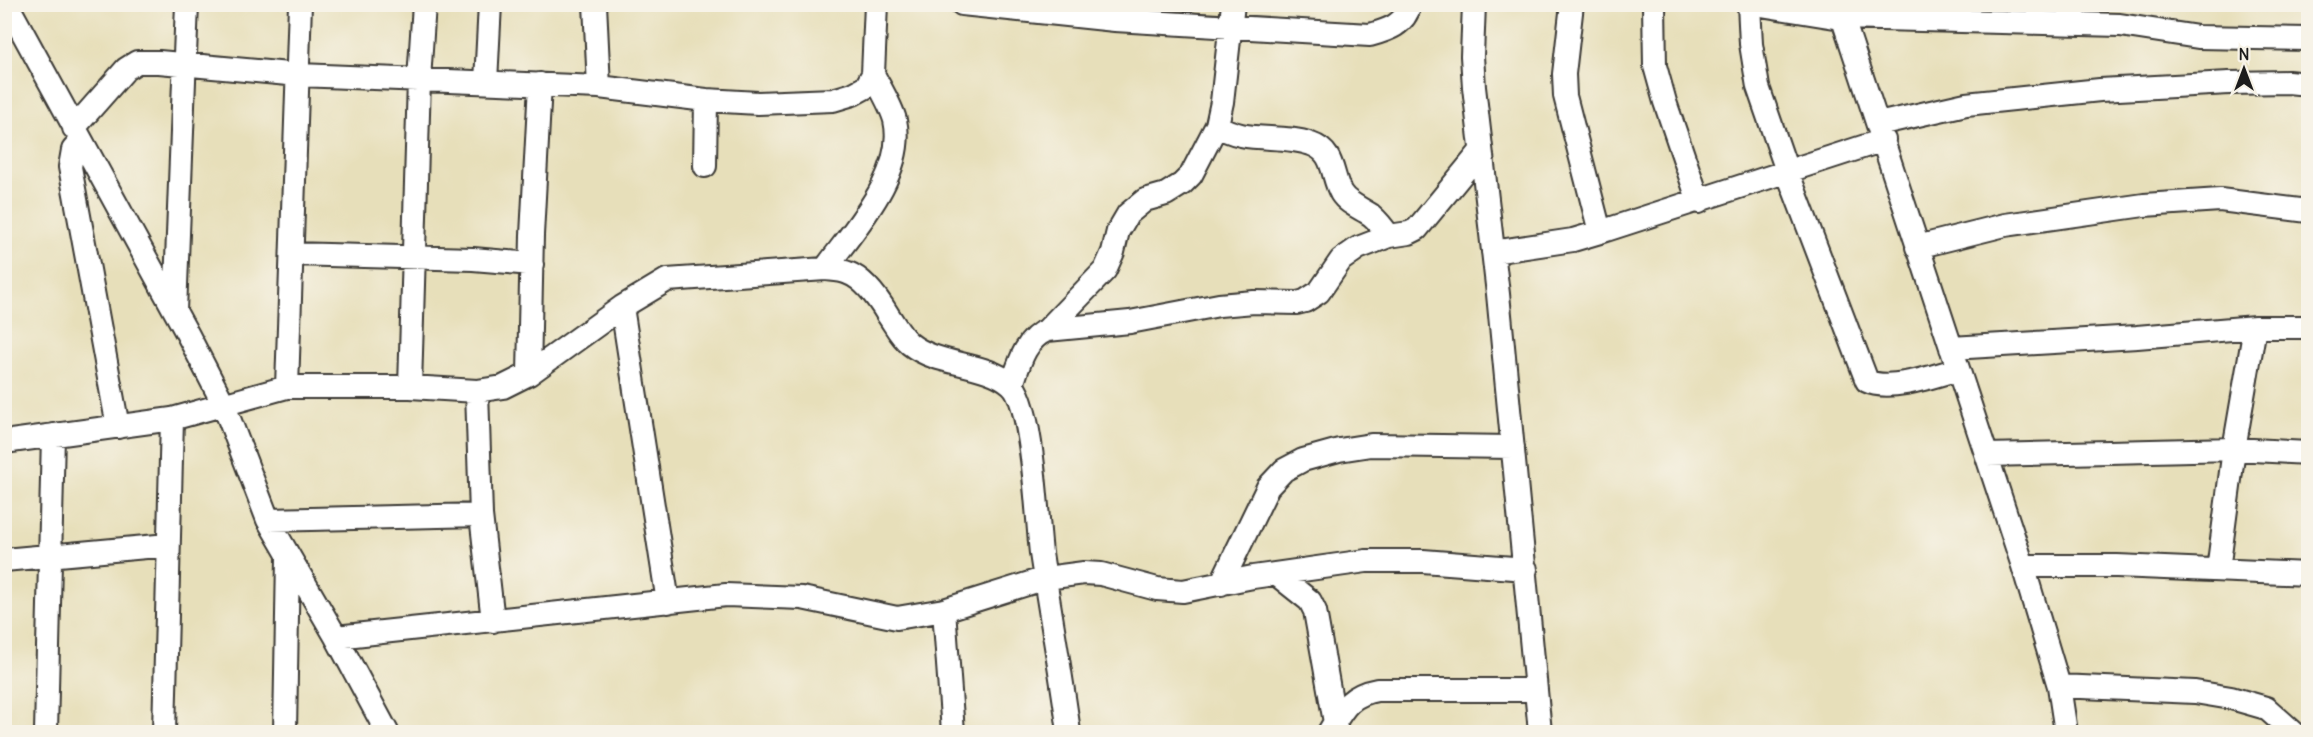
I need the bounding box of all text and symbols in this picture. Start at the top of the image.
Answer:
north arrow [2214,39,2274,99]
text: N [2238,44,2250,64]

